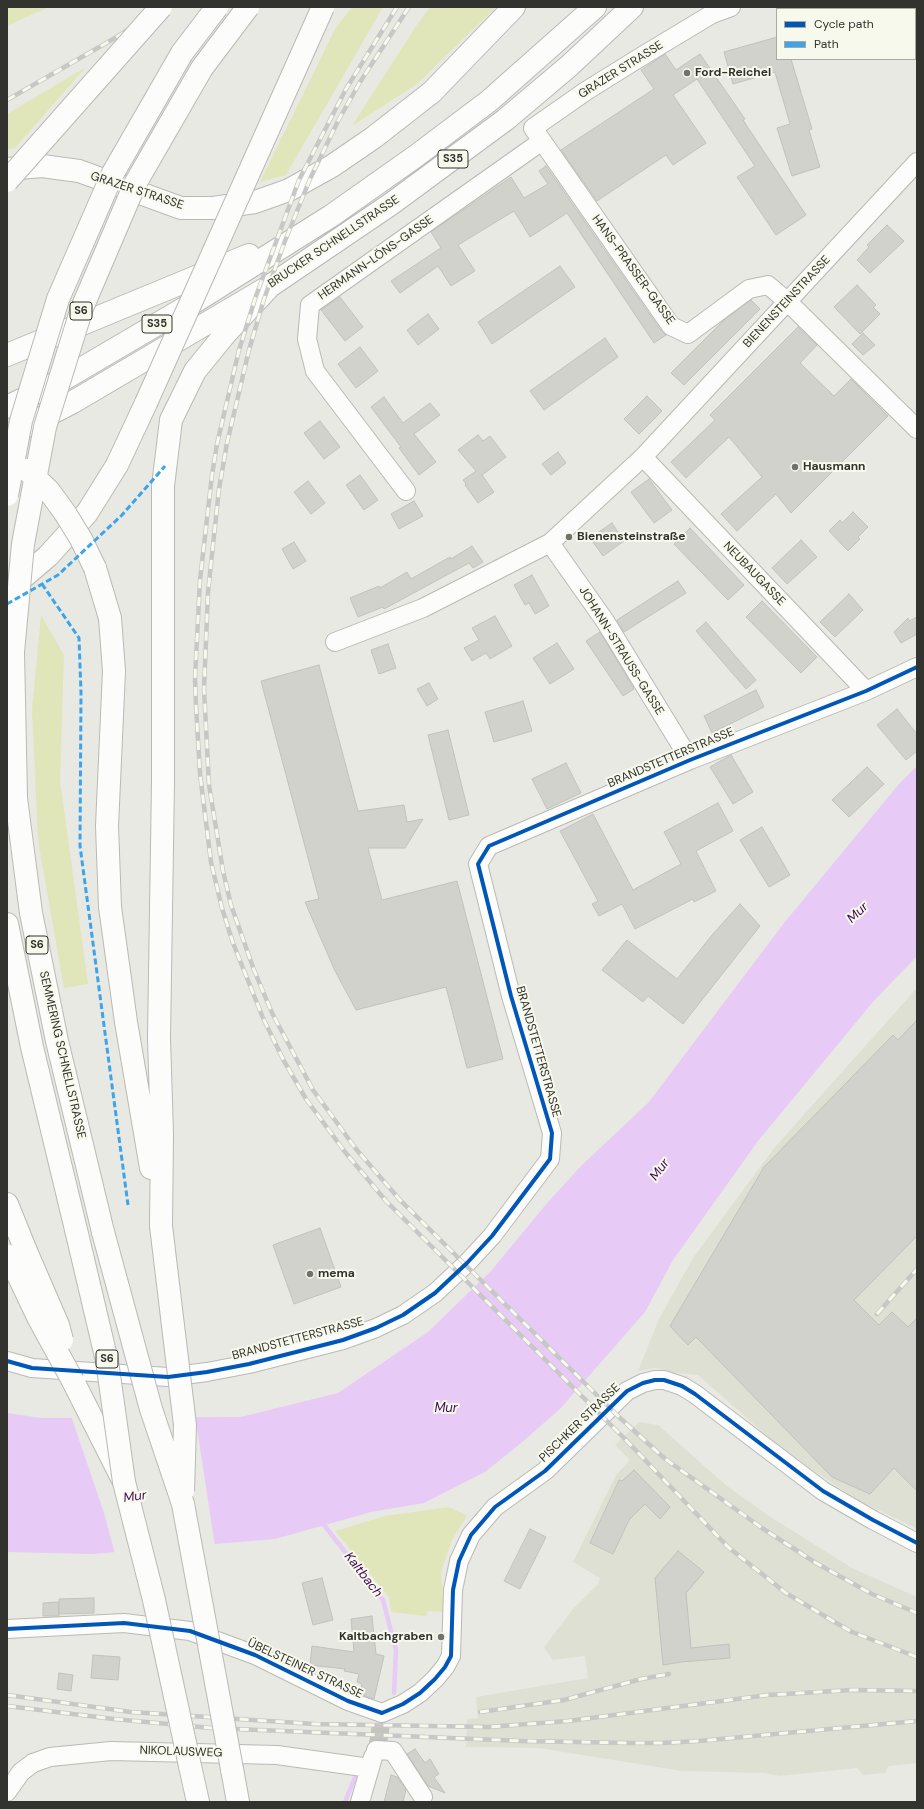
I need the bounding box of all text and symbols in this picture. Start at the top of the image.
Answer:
legend [776,8,916,60]
text: Cycle path [814,16,874,32]
text: Path [814,36,839,52]
street label: GRAZER STRASSE [576,38,666,102]
place label: Ford-Reichel [695,66,771,80]
marker: Ford-Reichel [682,68,692,78]
road number: S35 [438,150,468,168]
street label: GRAZER STRASSE [89,169,185,213]
street label: BRUCKER SCHNELLSTRASSE [266,193,402,291]
street label: HANS-PRASSER-GASSE [588,212,678,328]
street label: HERMANN-LÖNS-GASSE [316,213,436,303]
street label: BIENENSTEINSTRASSE [741,253,833,351]
road number: S6 [70,302,92,320]
road number: S35 [142,315,172,333]
place label: Hausmann [803,460,866,474]
marker: Hausmann [790,462,800,472]
place label: Bienensteinstraße [577,530,685,544]
marker: Bienensteinstraße [564,532,574,542]
street label: NEUBAUGASSE [720,539,788,609]
street label: JOHANN-STRAUSS-GASSE [575,584,667,718]
street label: BRANDSTETTERSTRASSE [606,725,736,791]
water label: Mur [844,899,872,927]
road number: S6 [26,936,48,954]
street label: SEMMERING SCHNELLSTRASSE [36,970,88,1140]
street label: BRANDSTETTERSTRASSE [512,985,564,1119]
water label: Mur [647,1156,673,1184]
place label: mema [318,1267,355,1281]
marker: mema [305,1269,315,1279]
street label: BRANDSTETTERSTRASSE [231,1314,365,1364]
road number: S6 [96,1350,118,1368]
street label: PISCHKER STRASSE [537,1381,623,1465]
water label: Mur [434,1401,458,1417]
water label: Mur [122,1488,148,1506]
water label: Kaltbach [341,1549,385,1601]
place label: Kaltbachgraben [339,1630,433,1644]
marker: Kaltbachgraben [436,1632,446,1642]
street label: ÜBELSTEINER STRASSE [245,1636,365,1702]
street label: NIKOLAUSWEG [139,1743,223,1761]

